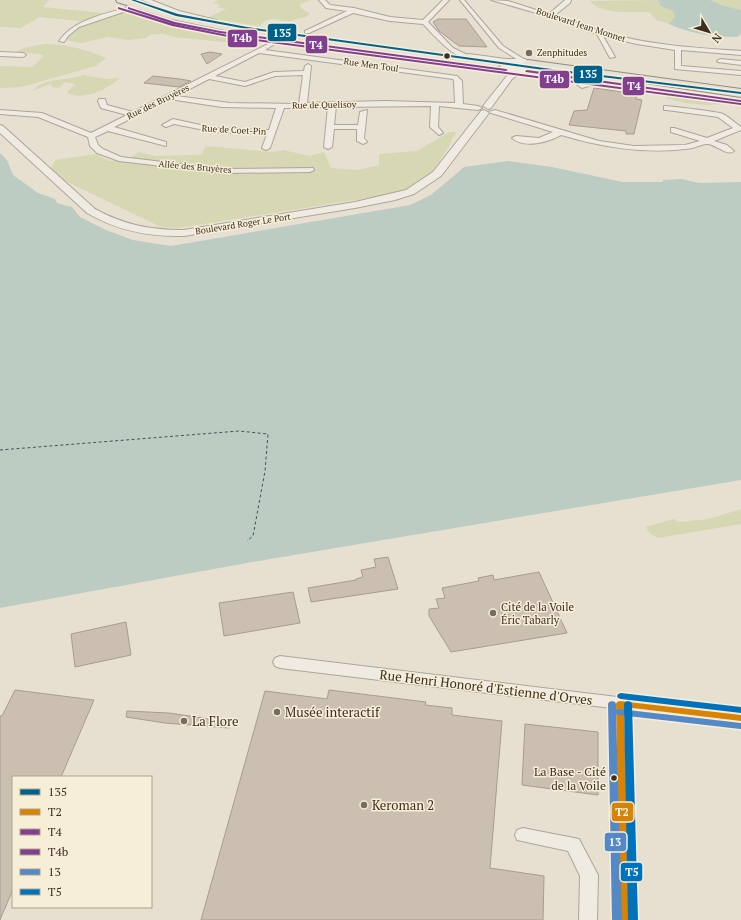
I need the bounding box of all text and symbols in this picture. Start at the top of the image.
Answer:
street label: Boulevard Jean Monnet [535,5,628,45]
north arrow [689,12,729,52]
line badge: 135 [267,23,297,42]
text: 135 [273,26,291,40]
line badge: T4b [227,29,258,48]
text: T4b [232,31,253,45]
text: N [708,31,725,46]
line badge: T4 [305,35,328,54]
text: T4 [309,38,324,52]
place label: Zenphitudes [537,47,587,59]
marker: Zenphitudes [524,48,534,58]
unlabelled marker [442,51,452,61]
street label: Rue Men Toul [343,55,400,75]
line badge: 135 [573,65,603,84]
text: 135 [579,67,597,81]
line badge: T4b [539,70,570,89]
text: T4b [544,72,565,86]
line badge: T4 [622,76,645,96]
text: T4 [627,79,642,93]
street label: Rue des Bruyères [125,82,191,122]
street label: Rue de Quelisoy [292,98,357,112]
street label: Rue de Coet-Pin [201,122,267,138]
street label: Allée des Bruyères [158,158,232,176]
street label: Boulevard Roger Le Port [194,210,292,237]
place label: Cité de la Voile Éric Tabarly [501,600,574,627]
marker: Cité de la Voile Éric Tabarly [488,608,498,618]
street label: Rue Henri Honoré d'Estienne d'Orves [379,665,593,709]
place label: Musée interactif [285,703,381,721]
marker: Musée interactif [272,707,282,717]
place label: La Flore [192,712,239,730]
marker: La Flore [179,716,189,726]
place label: La Base - Cité de la Voile [534,764,606,793]
marker: La Base - Cité de la Voile [609,773,619,783]
legend [12,776,152,908]
text: 135 [48,784,67,799]
place label: Keroman 2 [372,796,434,814]
marker: Keroman 2 [359,800,369,810]
line badge: T2 [611,802,634,822]
text: T2 [48,804,62,819]
text: T2 [615,805,629,819]
text: T4 [48,824,62,839]
line badge: 13 [604,832,627,852]
text: 13 [609,835,621,849]
text: T4b [48,844,69,859]
line badge: T5 [620,862,643,882]
text: 13 [48,864,61,879]
text: T5 [625,865,639,879]
text: T5 [48,884,62,899]

